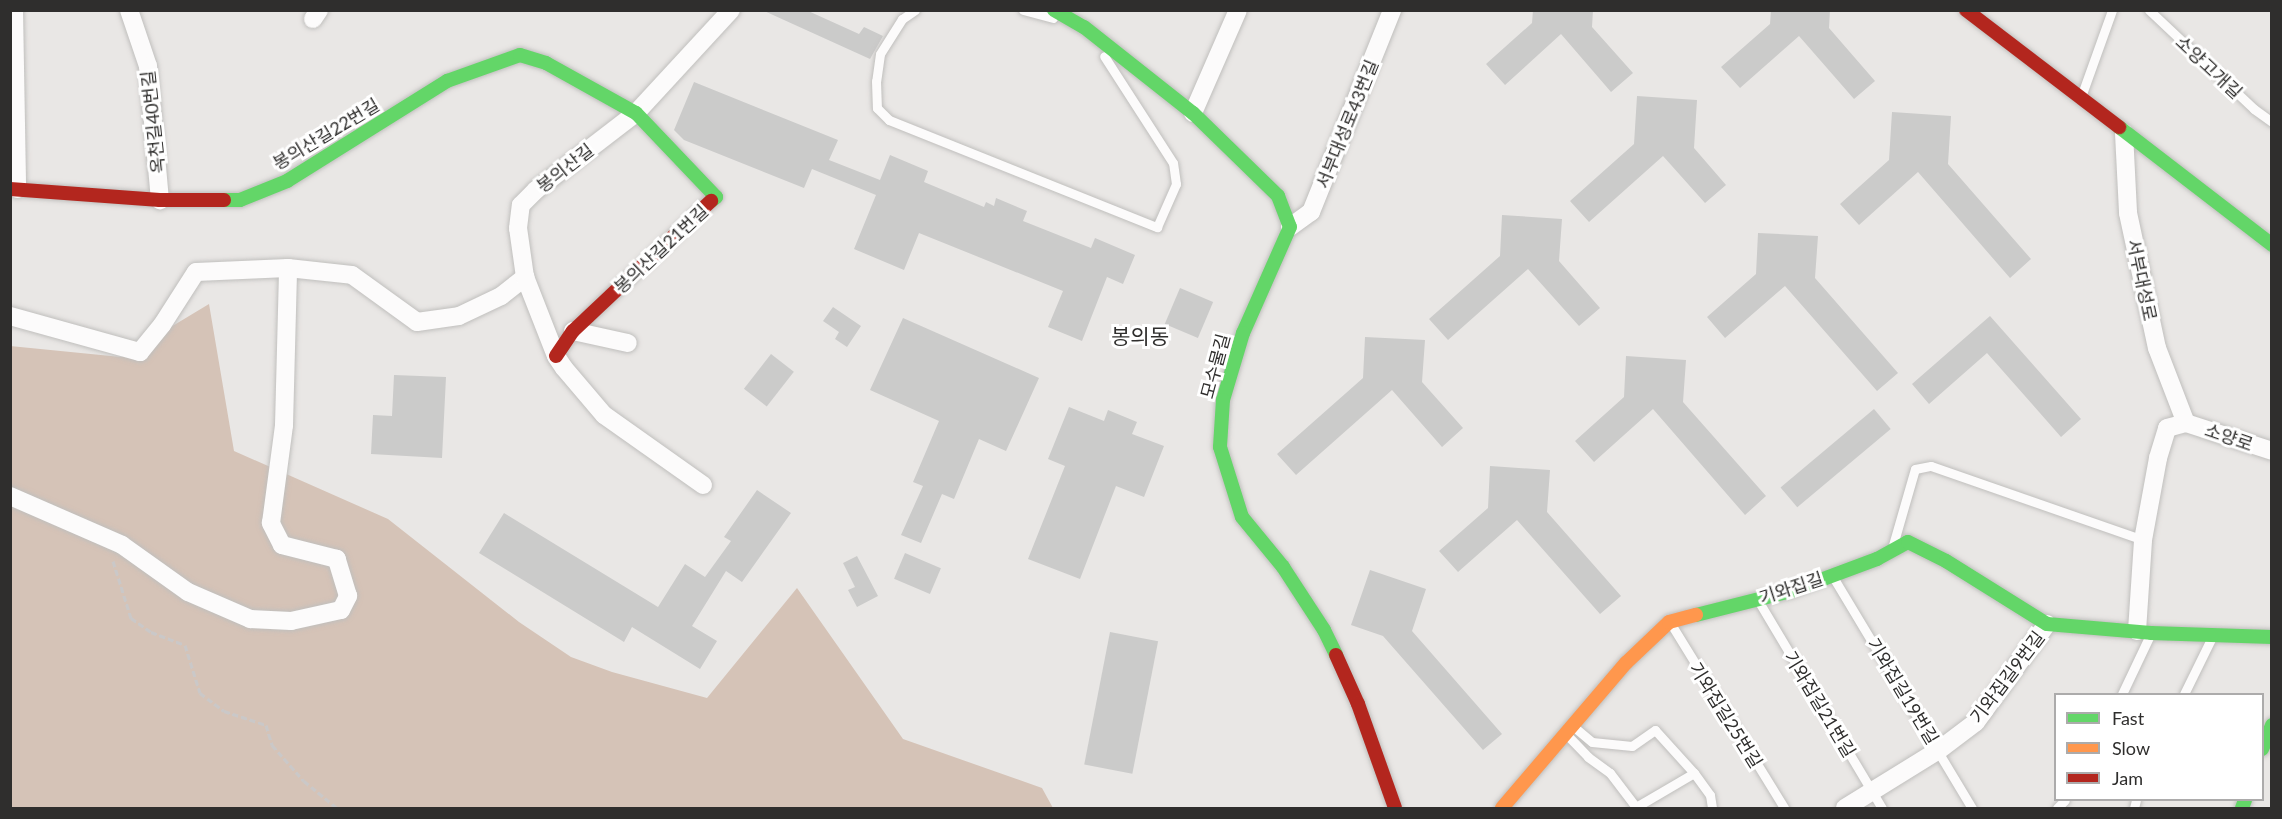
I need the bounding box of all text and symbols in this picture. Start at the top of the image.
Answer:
street label: 소양고개길 [2171,31,2247,103]
street label: 서부대성로43번길 [1311,57,1383,191]
street label: 옥천길40번길 [137,69,169,175]
street label: 봉의산길22번길 [269,94,383,174]
street label: 봉의산길 [532,139,598,197]
street label: 봉의산길21번길 [610,200,712,298]
street label: 서부대성로 [2123,237,2161,323]
district label: 봉의동 [1111,323,1169,349]
street label: 모수물길 [1196,331,1234,401]
street label: 소양로 [2202,419,2256,455]
street label: 기와집길 [1756,567,1826,609]
street label: 기와집길9번길 [1965,627,2049,727]
street label: 기와집길19번길 [1863,634,1943,748]
street label: 기와집길21번길 [1780,647,1860,761]
street label: 기와집길25번길 [1685,658,1767,772]
legend [2054,693,2264,801]
text: Fast [2112,707,2144,729]
text: Slow [2112,737,2150,759]
text: Jam [2112,767,2143,789]

